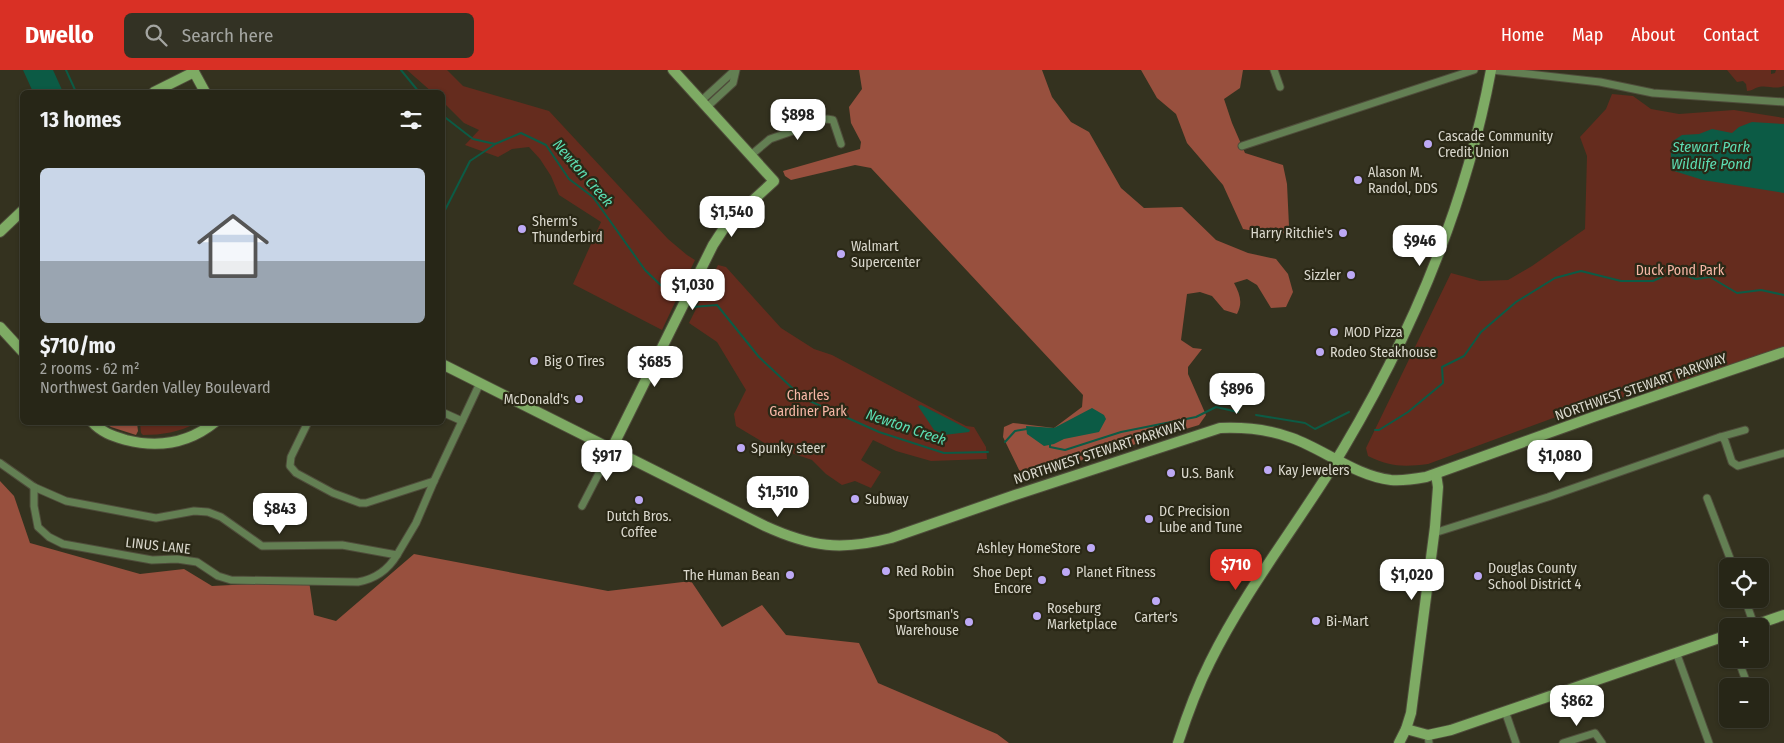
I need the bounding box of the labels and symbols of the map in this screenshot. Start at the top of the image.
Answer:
pin: $898 [768,98,828,141]
place label: Cascade Community Credit Union [1438,128,1554,161]
water label: Newton Creek [549,136,618,211]
marker: Cascade Community Credit Union [1422,138,1434,150]
water label: Stewart Park Wildlife Pond [1671,138,1751,173]
place label: Alason M. Randol, DDS [1368,164,1438,197]
marker: Alason M. Randol, DDS [1352,174,1364,186]
pin: $1,540 [691,196,773,238]
place label: Sherm's Thunderbird [532,213,603,246]
marker: Sherm's Thunderbird [516,223,528,235]
pin: $946 [1390,224,1450,267]
place label: Harry Ritchie's [1250,225,1333,242]
marker: Harry Ritchie's [1337,227,1349,239]
place label: Walmart Supercenter [851,238,920,271]
marker: Walmart Supercenter [835,248,847,260]
park label: Duck Pond Park [1636,262,1725,279]
place label: Sizzler [1304,267,1341,284]
pin: $1,030 [652,268,734,311]
marker: Sizzler [1345,269,1357,281]
place label: MOD Pizza [1344,324,1403,341]
marker: MOD Pizza [1328,326,1340,338]
place label: Rodeo Steakhouse [1330,344,1436,361]
pin: $685 [625,346,685,388]
marker: Rodeo Steakhouse [1314,346,1326,358]
street label: NORTHWEST STEWART PARKWAY [1553,350,1729,424]
place label: Big O Tires [544,353,605,370]
marker: Big O Tires [528,355,540,367]
pin: $896 [1207,372,1267,415]
park label: Charles Gardiner Park [769,387,847,420]
place label: McDonald's [504,391,569,408]
marker: McDonald's [573,393,585,405]
water label: Newton Creek [864,405,949,449]
street label: NORTHWEST STEWART PARKWAY [1011,416,1189,488]
pin: $917 [577,440,637,482]
place label: Spunky steer [751,440,825,457]
pin: $1,080 [1519,440,1601,482]
marker: Spunky steer [735,442,747,454]
place label: Kay Jewelers [1278,462,1350,479]
marker: Kay Jewelers [1262,464,1274,476]
place label: U.S. Bank [1181,465,1234,482]
marker: U.S. Bank [1165,467,1177,479]
pin: $1,510 [737,476,819,518]
place label: Subway [865,491,909,508]
pin: $843 [250,492,310,535]
marker: Subway [849,493,861,505]
marker: Dutch Bros. Coffee [633,494,645,506]
place label: DC Precision Lube and Tune [1159,503,1243,536]
place label: Dutch Bros. Coffee [607,508,672,541]
marker: DC Precision Lube and Tune [1143,513,1155,525]
street label: LINUS LANE [125,534,192,558]
place label: Ashley HomeStore [977,540,1081,557]
marker: Ashley HomeStore [1085,542,1097,554]
pin: $710 [1206,548,1266,591]
pin: $1,020 [1371,558,1453,601]
place label: Douglas County School District 4 [1488,560,1582,593]
place label: Red Robin [896,563,954,580]
place label: Shoe Dept Encore [973,564,1032,597]
place label: Planet Fitness [1076,564,1156,581]
marker: Red Robin [880,565,892,577]
marker: Planet Fitness [1060,566,1072,578]
place label: The Human Bean [683,567,780,584]
marker: The Human Bean [784,569,796,581]
marker: Douglas County School District 4 [1472,570,1484,582]
marker: Shoe Dept Encore [1036,574,1048,586]
marker: Carter's [1150,595,1162,607]
place label: Roseburg Marketplace [1047,600,1117,633]
place label: Sportsman's Warehouse [888,606,959,639]
place label: Carter's [1134,609,1178,626]
marker: Roseburg Marketplace [1031,610,1043,622]
place label: Bi-Mart [1326,613,1369,630]
marker: Bi-Mart [1310,615,1322,627]
marker: Sportsman's Warehouse [963,616,975,628]
pin: $862 [1547,684,1607,727]

